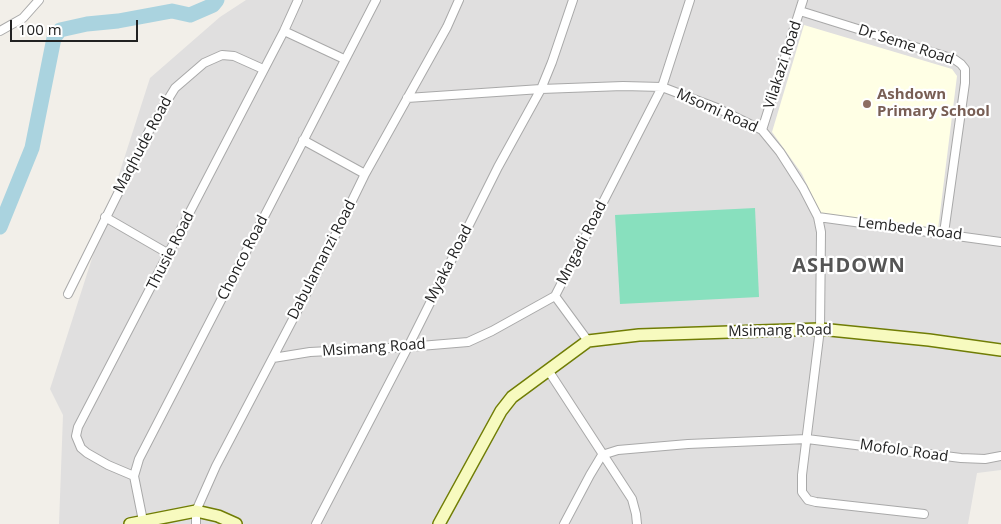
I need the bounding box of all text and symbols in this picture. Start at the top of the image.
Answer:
scale bar [12,10,140,42]
text: 100 m [18,19,62,39]
street label: Vilakazi Road [760,19,806,111]
street label: Dr Seme Road [856,21,956,69]
street label: Msomi Road [674,85,760,137]
place label: Ashdown Primary School [877,86,990,121]
street label: Maqhude Road [110,94,176,196]
marker: Ashdown Primary School [861,98,873,110]
street label: Dabulamanzi Road [284,197,360,323]
street label: Mngadi Road [553,198,611,288]
street label: Thusie Road [144,209,198,293]
street label: Chonco Road [214,213,272,303]
street label: Lembede Road [857,214,963,244]
street label: Myaka Road [422,222,476,306]
district label: ASHDOWN [791,254,907,278]
street label: Msimang Road [728,321,832,341]
street label: Msimang Road [322,335,426,361]
street label: Mofolo Road [859,436,949,466]

